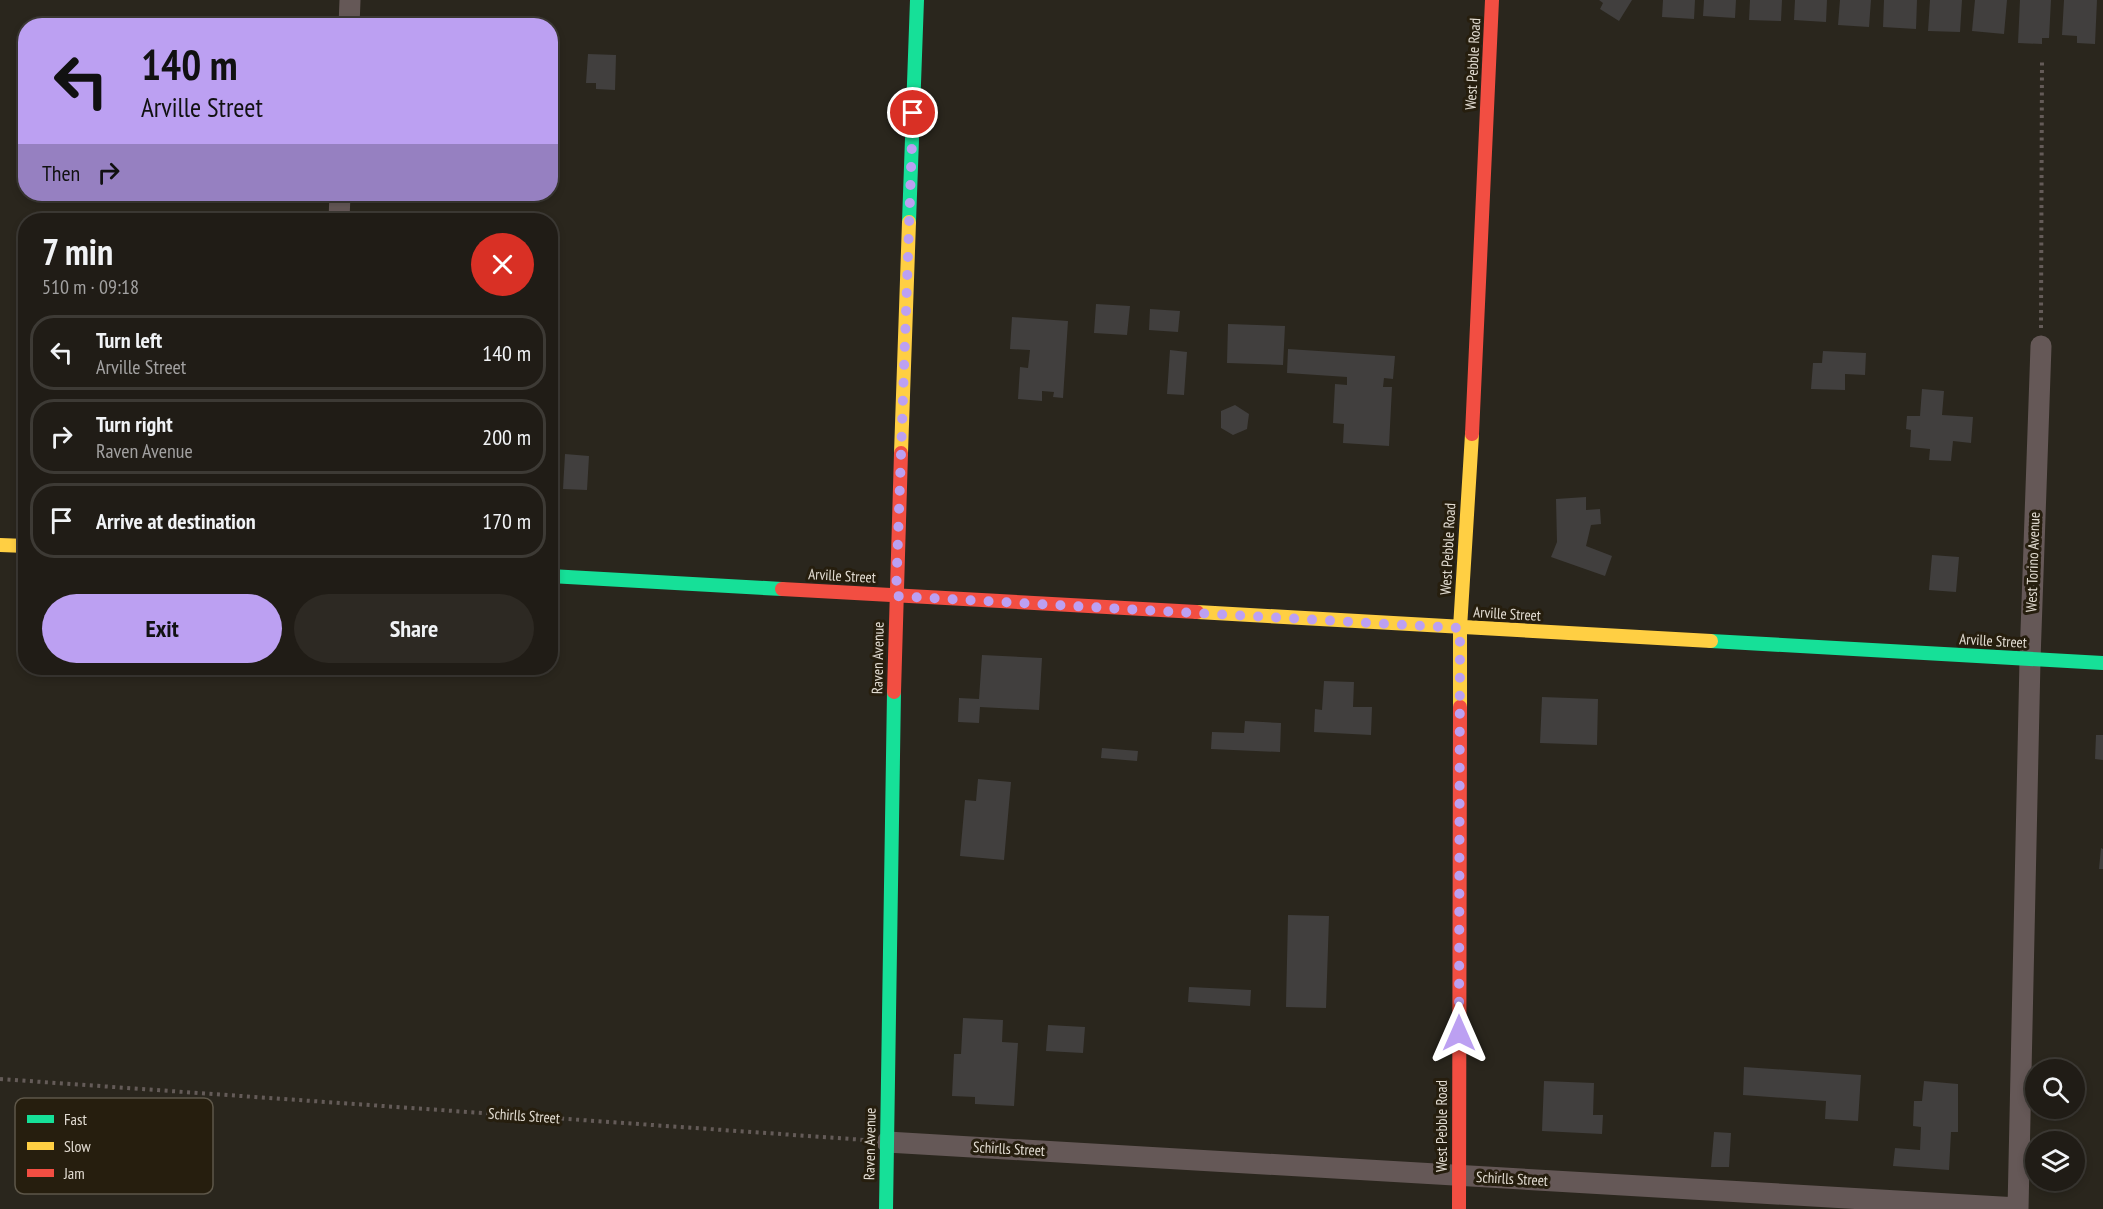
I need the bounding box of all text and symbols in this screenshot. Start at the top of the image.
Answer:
street label: West Pebble Road [1461,17,1484,110]
text: 140 m [141,37,238,92]
icon: left [42,42,120,120]
pin [887,87,938,138]
text: Arville Street [141,90,263,124]
icon: arrive [896,96,929,129]
icon: right [92,156,125,189]
text: Then [42,159,80,187]
text: 7 min [42,228,113,275]
button: close [471,233,534,296]
text: 510 m · 09:18 [42,274,139,300]
text: Turn left [96,326,162,354]
icon: left [45,336,78,369]
text: 140 m [482,339,531,367]
text: Arville Street [96,354,186,380]
text: Turn right [96,410,173,438]
icon: right [45,420,78,453]
text: 200 m [482,423,531,451]
text: Raven Avenue [96,438,193,464]
street label: West Pebble Road [1436,502,1459,595]
icon: arrive [45,504,78,537]
text: Arrive at destination [96,507,256,535]
text: 170 m [482,507,531,535]
street label: West Torino Avenue [2021,511,2044,613]
street label: Arville Street [808,564,876,587]
button: Exit [42,594,282,663]
button: Share [294,594,534,663]
street label: Arville Street [1473,602,1541,625]
street label: Raven Avenue [867,622,888,694]
street label: Arville Street [1959,629,2027,652]
position arrow [1427,1001,1491,1065]
map controls [2025,1059,2085,1191]
button: search [2025,1059,2085,1119]
street label: West Pebble Road [1432,1080,1451,1172]
legend [15,1098,213,1194]
street label: Schirlls Street [487,1104,561,1127]
street label: Raven Avenue [859,1108,880,1180]
text: Fast [64,1109,87,1129]
button: layers [2025,1131,2085,1191]
text: Slow [64,1136,91,1156]
street label: Schirlls Street [973,1137,1045,1160]
text: Jam [63,1163,85,1183]
street label: Schirlls Street [1476,1167,1548,1190]

